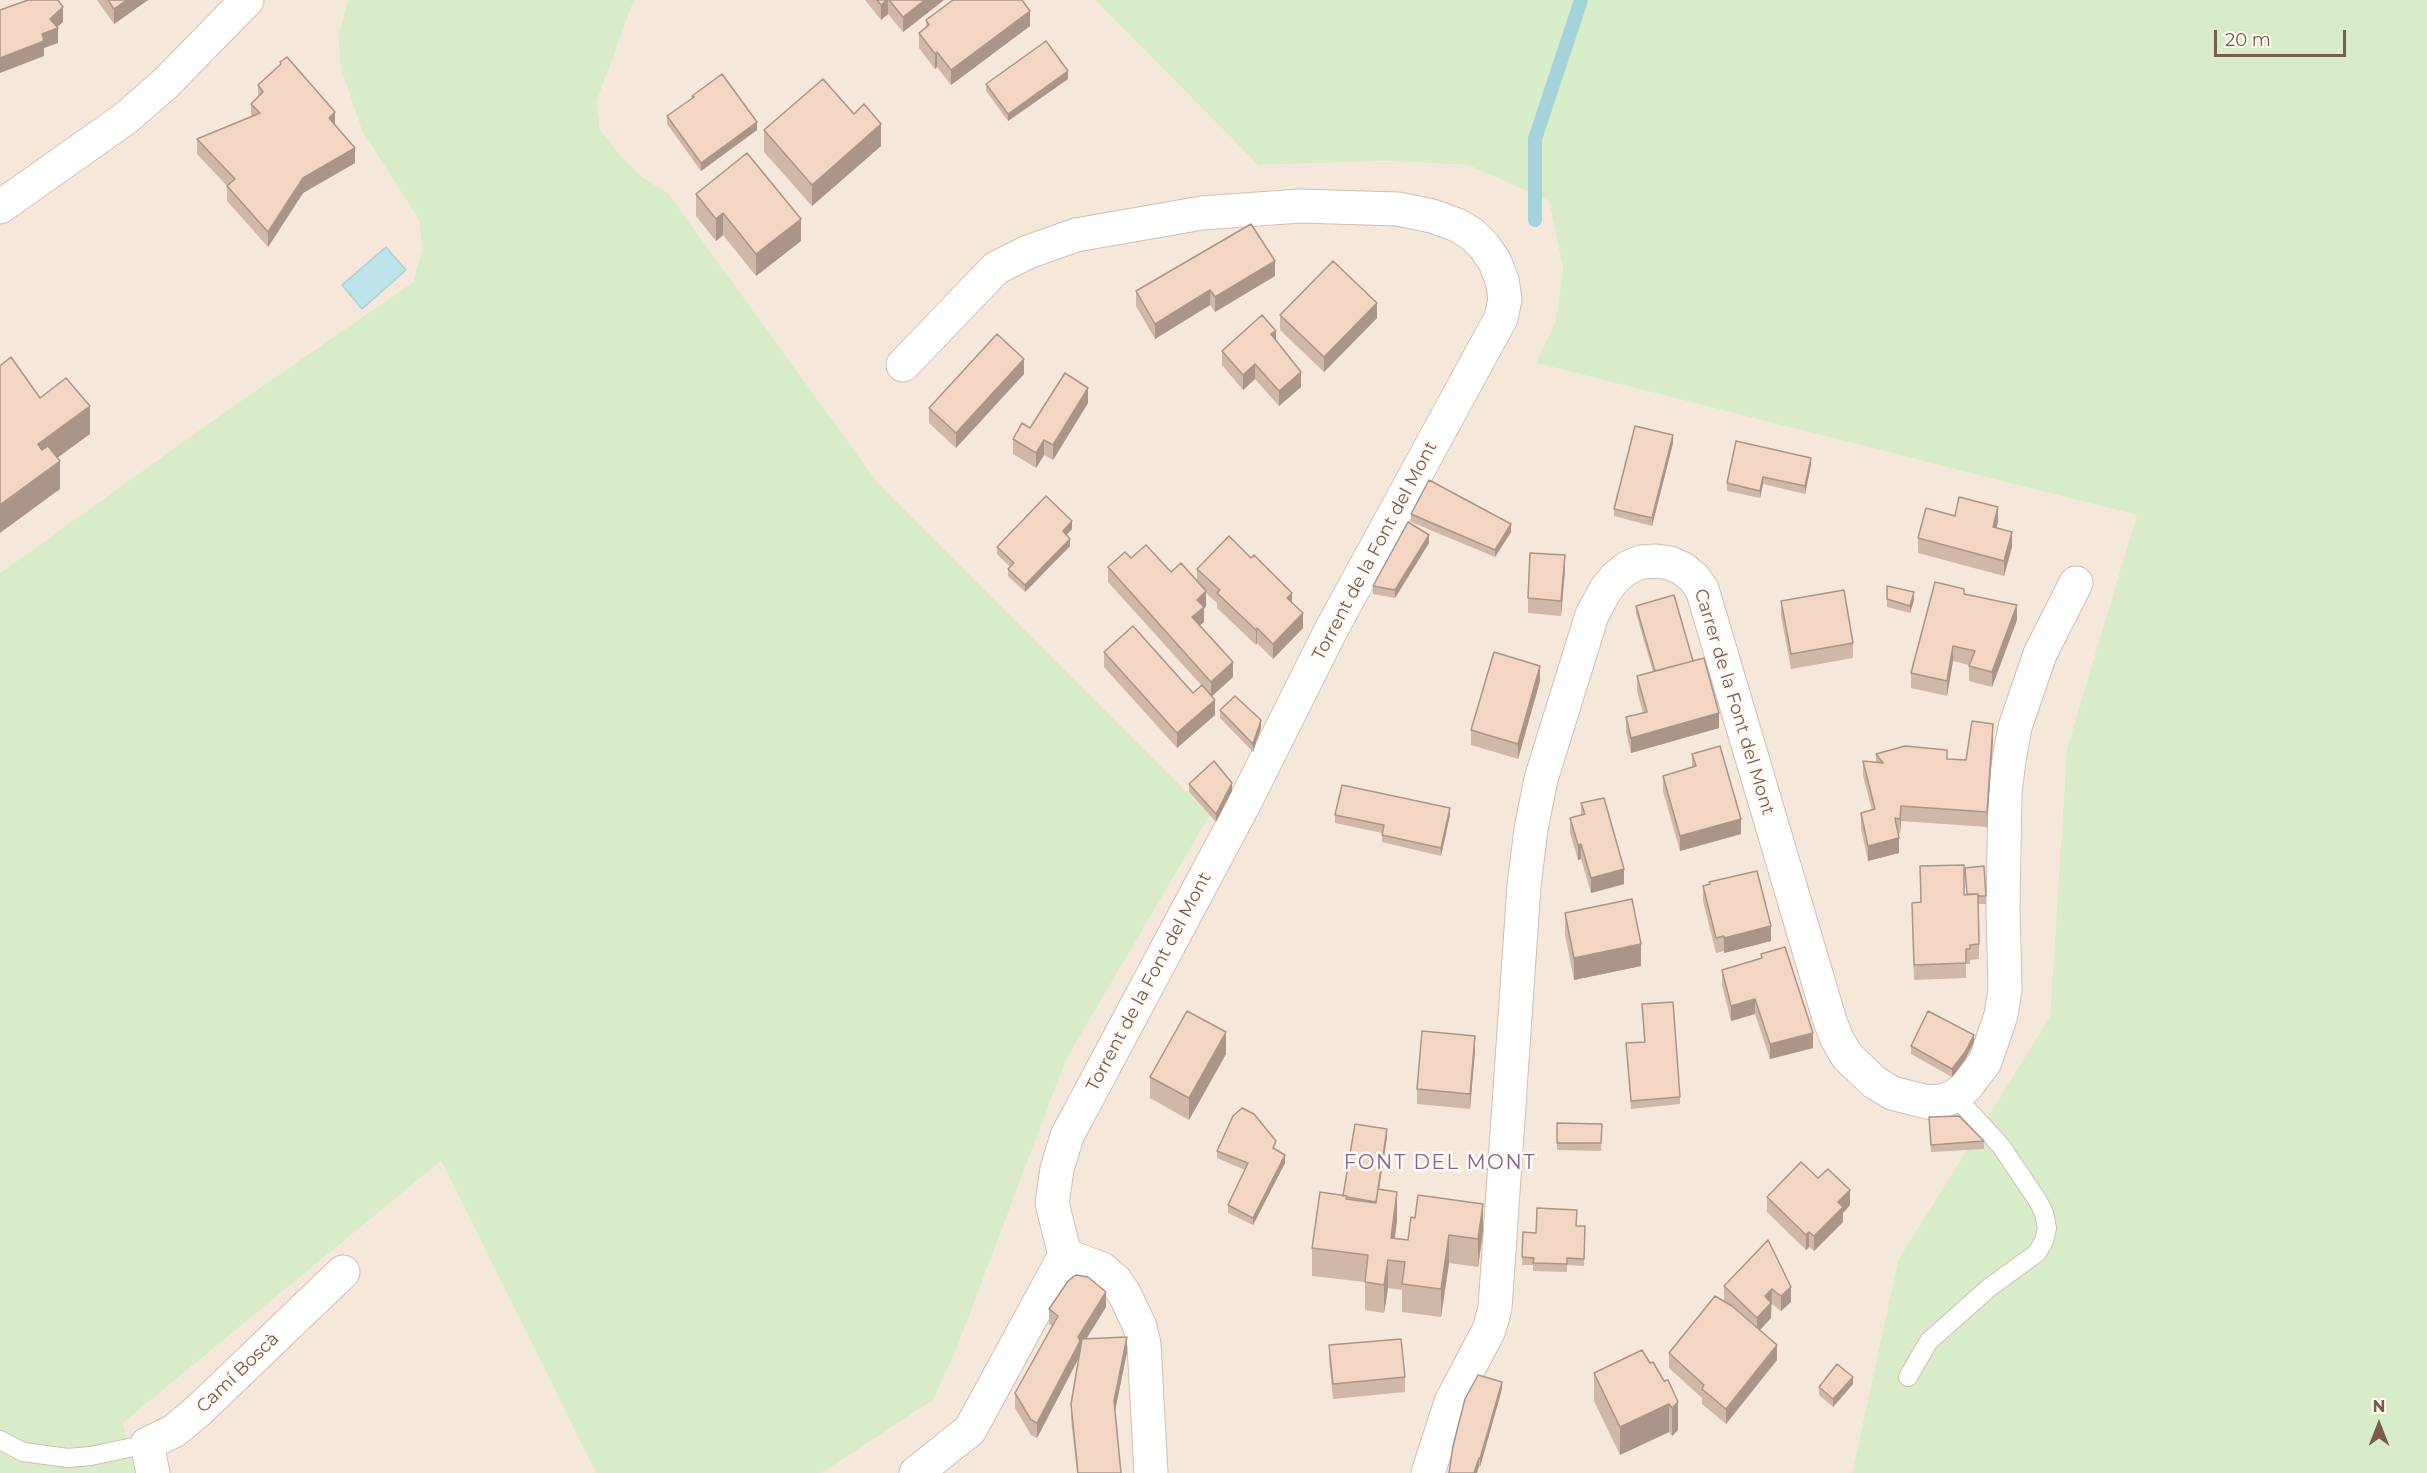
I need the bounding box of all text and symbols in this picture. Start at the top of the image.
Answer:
scale bar [2217,18,2349,56]
text: 20 m [2225,29,2271,51]
street label: Torrent de la Font del Mont [1308,438,1442,664]
street label: Carrer de la Font del Mont [1689,586,1779,818]
street label: Torrent de la Font del Mont [1082,869,1216,1095]
district label: FONT DEL MONT [1344,1151,1536,1175]
street label: Camí Boscà [192,1328,284,1418]
north arrow [2349,1395,2409,1455]
text: N [2373,1397,2385,1416]

